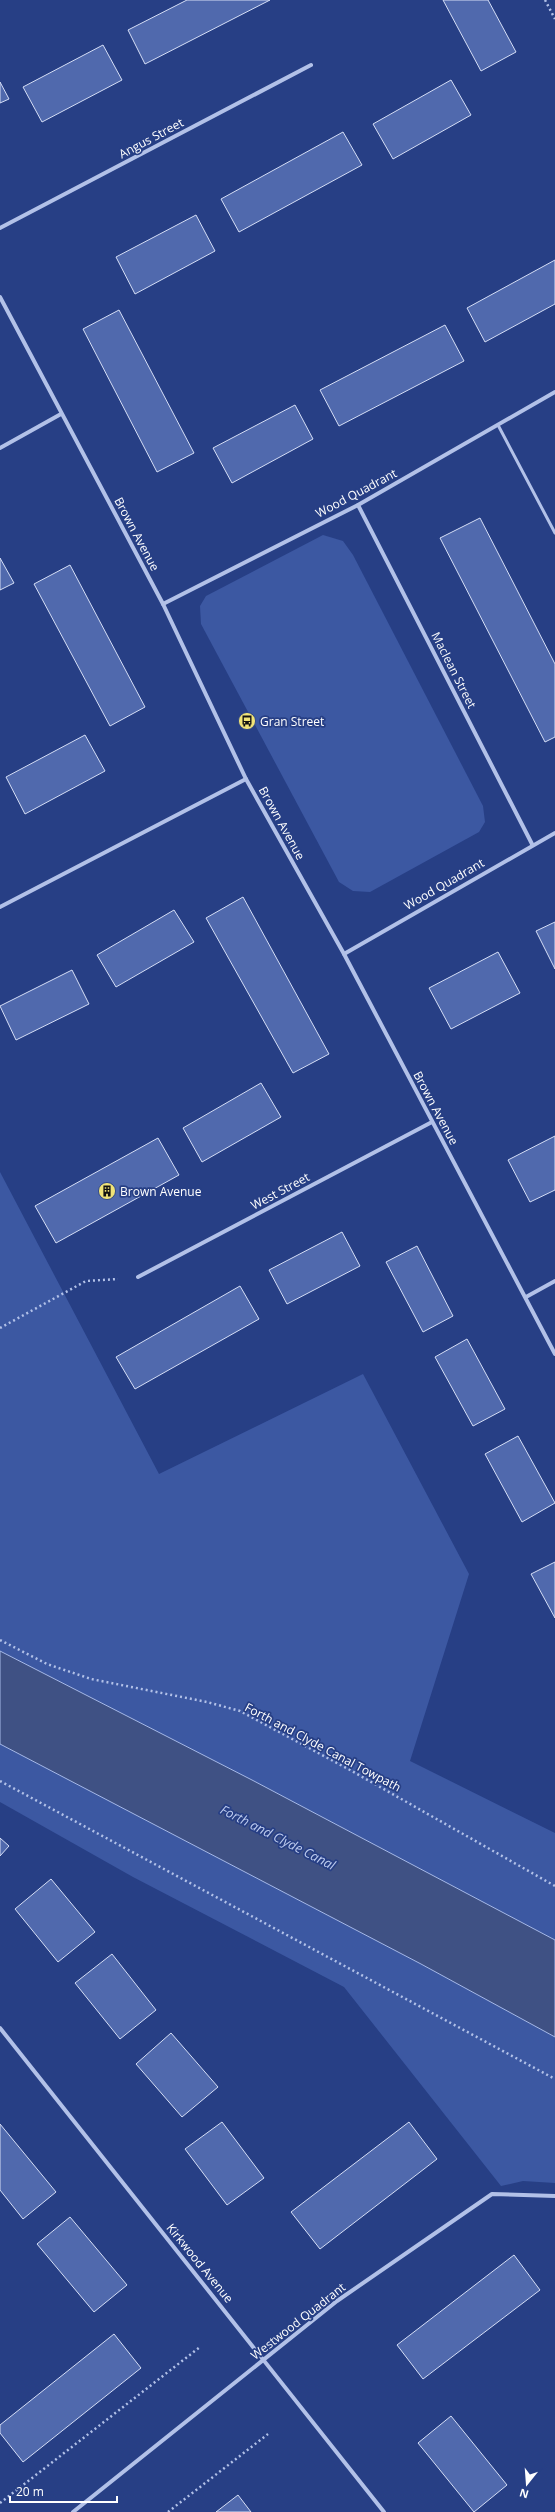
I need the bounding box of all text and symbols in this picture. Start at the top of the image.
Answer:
street label: Angus Street [116,114,186,162]
street label: Wood Quadrant [312,464,400,522]
street label: Brown Avenue [110,494,164,574]
street label: Maclean Street [427,629,481,711]
bus stop icon: Gran Street [237,711,257,731]
place label: Gran Street [260,713,324,730]
street label: Brown Avenue [255,783,309,863]
street label: Wood Quadrant [401,854,487,914]
street label: Brown Avenue [409,1068,463,1148]
street label: West Street [248,1168,312,1214]
building icon: Brown Avenue [97,1181,117,1201]
place label: Brown Avenue [120,1183,202,1200]
street label: Forth and Clyde Canal Towpath [242,1699,404,1795]
water label: Forth and Clyde Canal [217,1800,339,1874]
street label: Kirkwood Avenue [163,2220,237,2306]
street label: Westwood Quadrant [247,2279,349,2363]
north arrow [507,2464,547,2504]
scale bar [10,2478,117,2504]
text: 20 m [16,2483,44,2500]
text: N [517,2486,530,2503]

